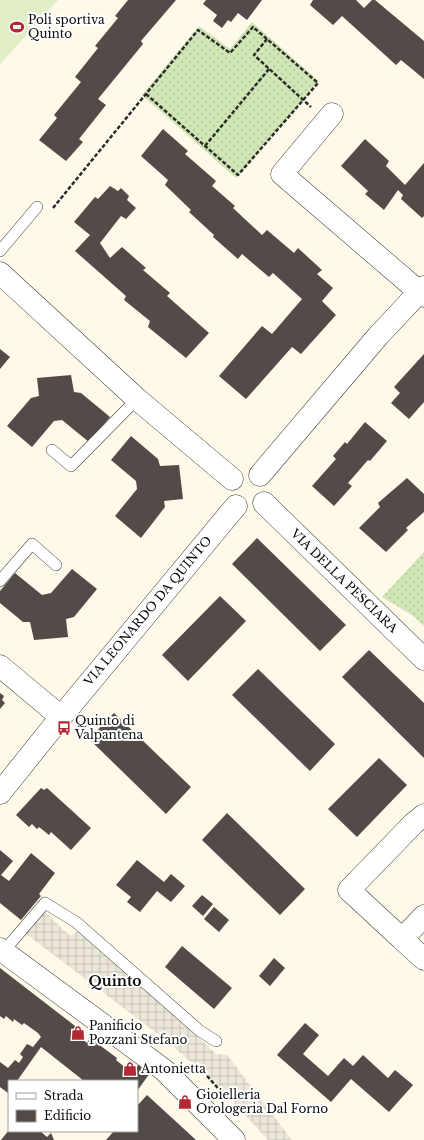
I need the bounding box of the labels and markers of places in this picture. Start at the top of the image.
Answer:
place label: Poli sportiva Quinto [28,12,105,41]
sports icon: Poli sportiva Quinto [9,19,25,35]
place label: Quinto di Valpantena [74,713,144,742]
bus stop icon: Quinto di Valpantena [56,720,72,736]
place label: Panificio Pozzani Stefano [89,1018,187,1047]
shop icon: Panificio Pozzani Stefano [70,1025,86,1041]
shop icon: Antonietta [122,1061,138,1077]
place label: Antonietta [140,1061,206,1076]
place label: Gioielleria Orologeria Dal Forno [196,1087,328,1116]
shop icon: Gioielleria Orologeria Dal Forno [177,1094,193,1110]

